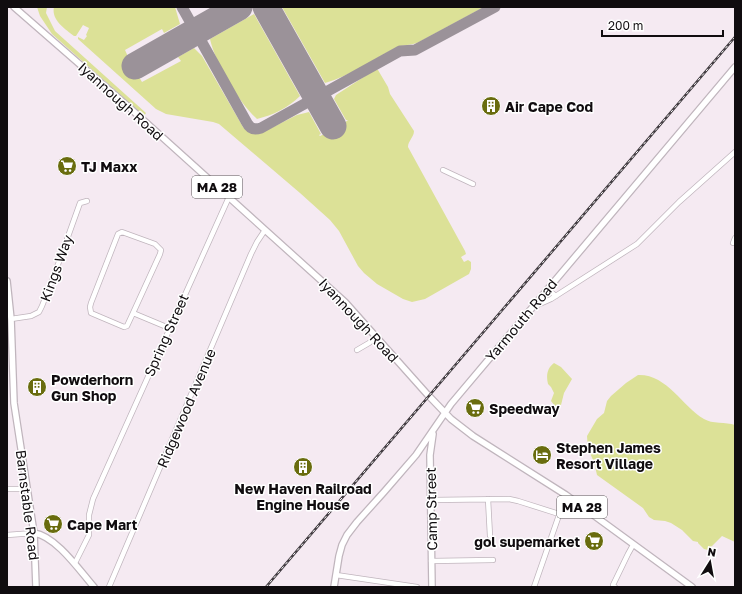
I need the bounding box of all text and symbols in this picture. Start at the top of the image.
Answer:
scale bar [602,12,723,38]
text: 200 m [608,18,643,33]
street label: Iyannough Road [75,58,167,144]
building icon: Air Cape Cod [480,95,502,117]
place label: Air Cape Cod [505,98,593,115]
supermarket icon: TJ Maxx [56,155,78,177]
place label: TJ Maxx [81,158,137,175]
road number: MA 28 [192,176,242,198]
street label: Kings Way [36,232,76,304]
street label: Iyannough Road [316,274,402,366]
street label: Yarmouth Road [482,275,560,365]
street label: Spring Street [140,291,192,379]
street label: Ridgewood Avenue [153,346,219,470]
place label: Powderhorn Gun Shop [51,371,133,404]
building icon: Powderhorn Gun Shop [26,376,48,398]
supermarket icon: Speedway [464,397,486,419]
place label: Speedway [489,400,560,417]
place label: Stephen James Resort Village [556,439,661,472]
hotel icon: Stephen James Resort Village [531,444,553,466]
street label: Barnstable Road [13,449,43,561]
building icon: New Haven Railroad Engine House [292,456,314,478]
street label: Camp Street [422,467,440,551]
place label: New Haven Railroad Engine House [234,480,372,513]
road number: MA 28 [557,496,607,518]
supermarket icon: Cape Mart [42,513,64,535]
place label: Cape Mart [67,516,138,533]
supermarket icon: gol supemarket [583,530,605,552]
place label: gol supemarket [474,533,580,550]
north arrow [690,542,730,582]
text: N [707,545,717,559]

